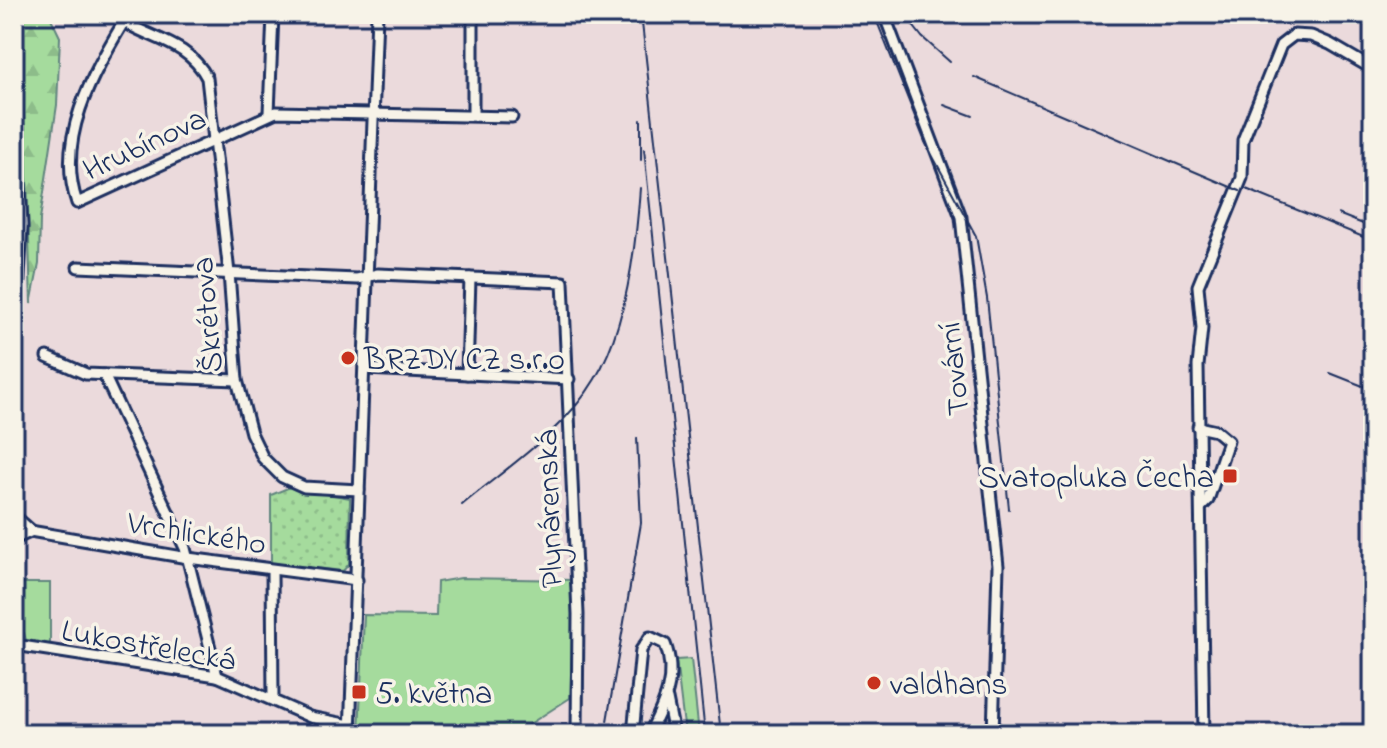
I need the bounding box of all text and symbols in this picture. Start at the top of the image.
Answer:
street label: Hrubínova [76,97,215,195]
street label: Škrétova [181,255,238,374]
street label: Tovární [928,320,985,418]
place label: BRZDY CZ s.r.o [363,338,565,385]
marker: BRZDY CZ s.r.o [339,349,357,367]
street label: Plynárenská [525,429,578,589]
place label: Svatopluka Čecha [979,456,1214,503]
marker: Svatopluka Čecha [1221,467,1239,485]
street label: Vrchlického [123,501,269,570]
street label: Lukostřelecká [58,609,239,686]
place label: valdhans [890,663,1008,710]
place label: 5. května [375,672,492,719]
marker: valdhans [865,674,883,692]
marker: 5. května [350,683,368,701]

